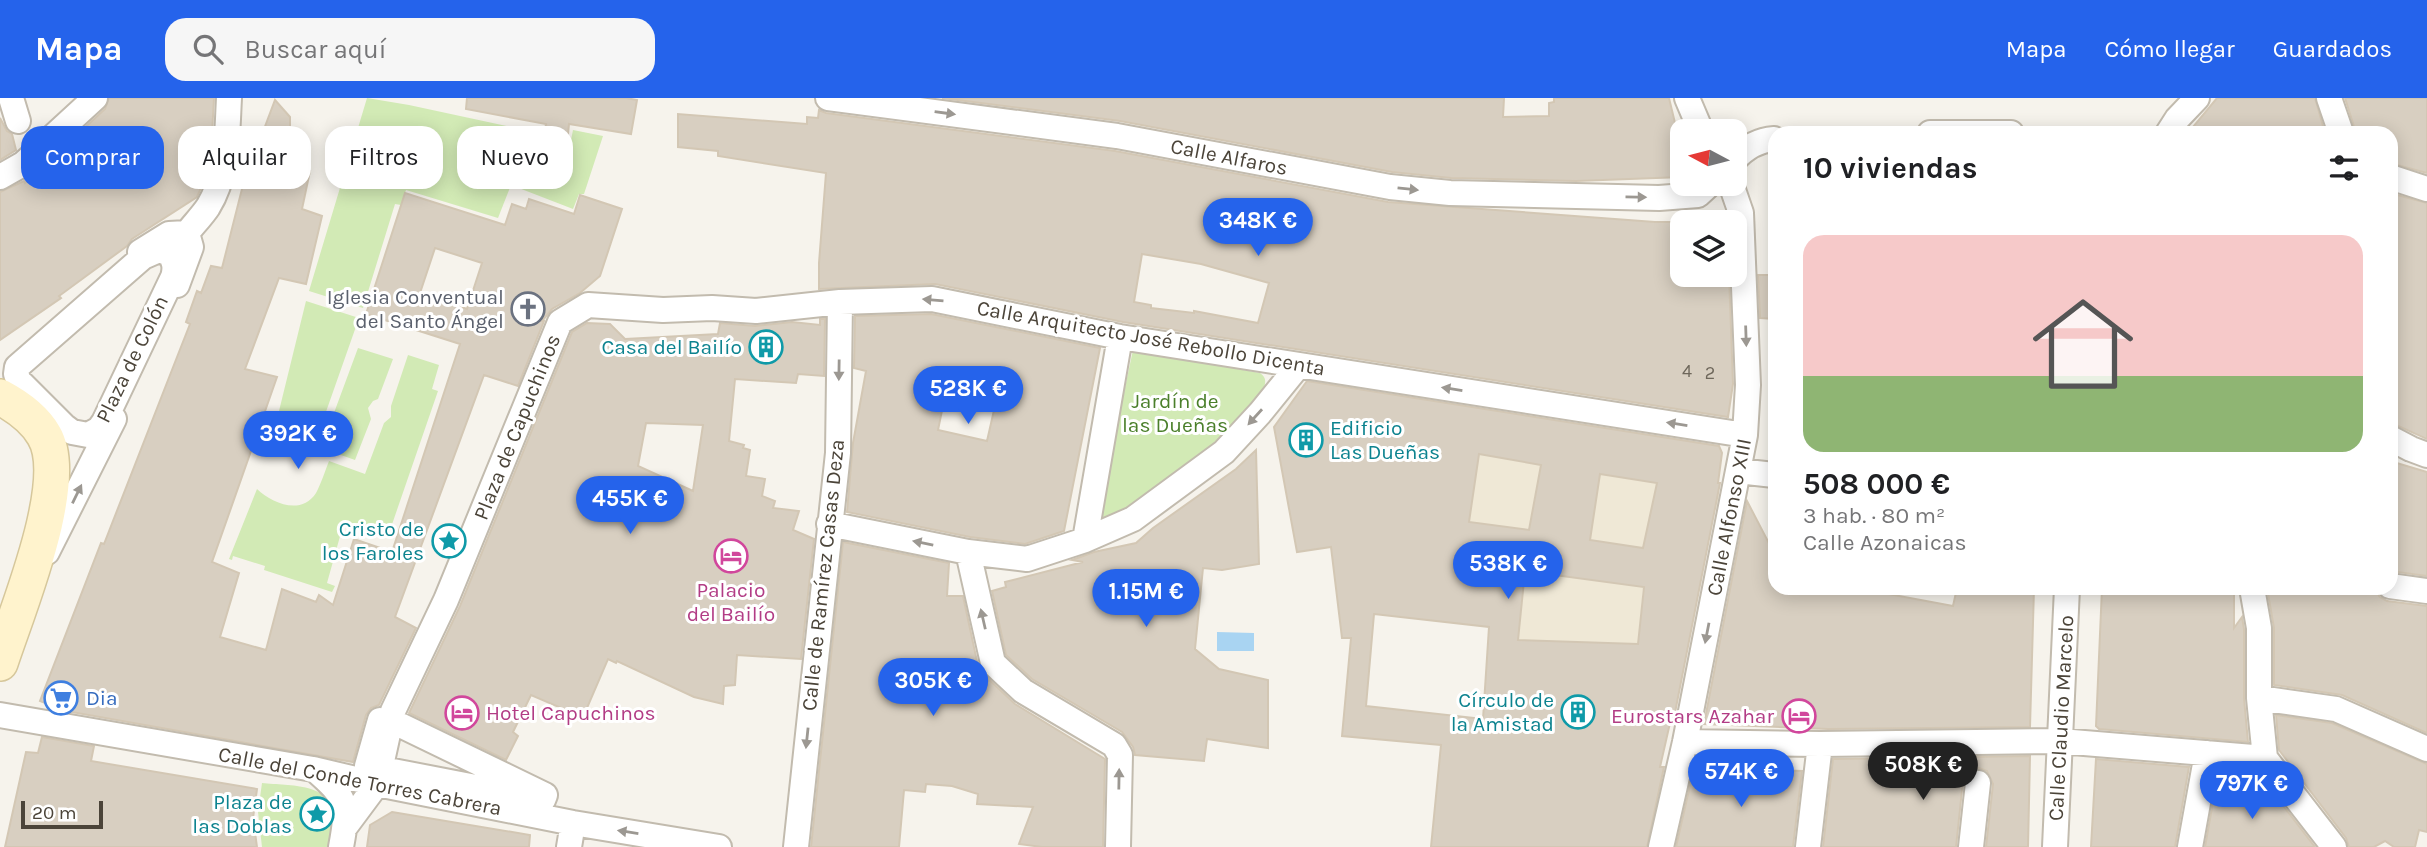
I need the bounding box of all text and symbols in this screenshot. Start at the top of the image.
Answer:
search box [165,18,655,81]
text: Mapa [35,30,123,68]
icon: search [189,30,227,68]
text: Buscar aquí [245,34,386,65]
text: Mapa [2006,35,2066,63]
text: Cómo llegar [2104,35,2235,63]
text: Guardados [2273,35,2392,63]
one-way arrow [934,108,956,119]
north arrow [1670,119,1746,196]
map controls [1670,119,1747,287]
chip: Comprar [21,126,164,189]
chip: Alquilar [178,126,311,189]
chip: Filtros [325,126,443,189]
chip: Nuevo [457,126,573,189]
street label: Calle Alfaros [1168,134,1290,180]
icon: filters [2325,149,2363,187]
text: 10 viviendas [1803,150,1977,186]
one-way arrow [1398,184,1420,195]
one-way arrow [1625,192,1647,203]
pin: 348K € [1201,198,1315,258]
text: 348K € [1219,207,1297,234]
button: layers [1670,210,1747,287]
icon: home [2020,281,2146,407]
place label: Iglesia Conventual del Santo Ángel [327,285,504,333]
church icon: Iglesia Conventual del Santo Ángel [509,290,547,328]
street label: Plaza de Colón [91,292,173,426]
one-way arrow [922,294,944,305]
street label: Calle Arquitecto José Rebollo Dicenta [975,296,1327,380]
one-way arrow [1740,326,1751,348]
building icon: Casa del Bailío [747,328,785,366]
street label: Plaza de Capuchinos [469,331,565,523]
place label: Casa del Bailío [601,335,742,359]
one-way arrow [833,359,845,381]
house number: 4 [1682,360,1692,382]
house number: 2 [1705,362,1715,384]
pin: 528K € [911,366,1025,426]
text: 528K € [929,375,1007,402]
one-way arrow [1441,383,1463,394]
park label: Jardín de las Dueñas [1122,389,1228,437]
one-way arrow [1248,409,1264,426]
pin: 392K € [241,412,355,471]
place label: Edificio Las Dueñas [1330,416,1440,464]
one-way arrow [1666,419,1688,430]
text: 392K € [259,420,337,447]
building icon: Edificio Las Dueñas [1287,421,1325,459]
street label: Calle Alfonso XIII [1702,436,1756,598]
street label: Calle de Ramírez Casas Deza [797,438,849,712]
text: 508 000 € [1803,466,1950,502]
pin: 455K € [573,476,687,536]
one-way arrow [71,484,83,504]
text: 455K € [592,485,668,512]
text: 3 hab. · 80 m² [1803,502,1945,529]
place label: Cristo de los Faroles [322,517,424,565]
place icon: Cristo de los Faroles [430,522,468,560]
text: Calle Azonaicas [1803,529,1967,556]
hotel icon: Palacio del Bailío [712,537,750,575]
one-way arrow [912,537,934,548]
pin: 538K € [1451,542,1565,601]
text: 538K € [1469,550,1547,577]
pin: 1.15M € [1081,570,1211,629]
place label: Palacio del Bailío [687,578,775,626]
text: 1.15M € [1108,578,1184,605]
one-way arrow [977,608,988,630]
street label: Calle Claudio Marcelo [2044,614,2078,822]
one-way arrow [1701,622,1712,644]
pin: 305K € [876,658,990,718]
text: 305K € [894,667,972,694]
supermarket icon: Dia [42,679,80,717]
place label: Dia [86,686,118,710]
place label: Círculo de la Amistad [1451,688,1554,736]
building icon: Círculo de la Amistad [1559,693,1597,731]
hotel icon: Hotel Capuchinos [443,694,481,732]
hotel icon: Eurostars Azahar [1780,697,1818,735]
place label: Hotel Capuchinos [486,701,655,725]
place label: Eurostars Azahar [1611,704,1774,728]
one-way arrow [801,727,812,749]
street label: Calle del Conde Torres Cabrera [216,742,504,820]
pin: 508K € [1866,742,1980,802]
pin: 574K € [1684,750,1798,809]
text: 508K € [1884,751,1962,778]
text: 574K € [1704,758,1778,785]
pin: 797K € [2195,762,2309,821]
one-way arrow [1113,768,1125,790]
text: 797K € [2216,770,2288,797]
place label: Plaza de las Doblas [192,790,292,838]
place icon: Plaza de las Doblas [298,795,336,833]
scale bar [21,798,103,830]
text: 20 m [32,802,77,824]
one-way arrow [616,826,638,837]

